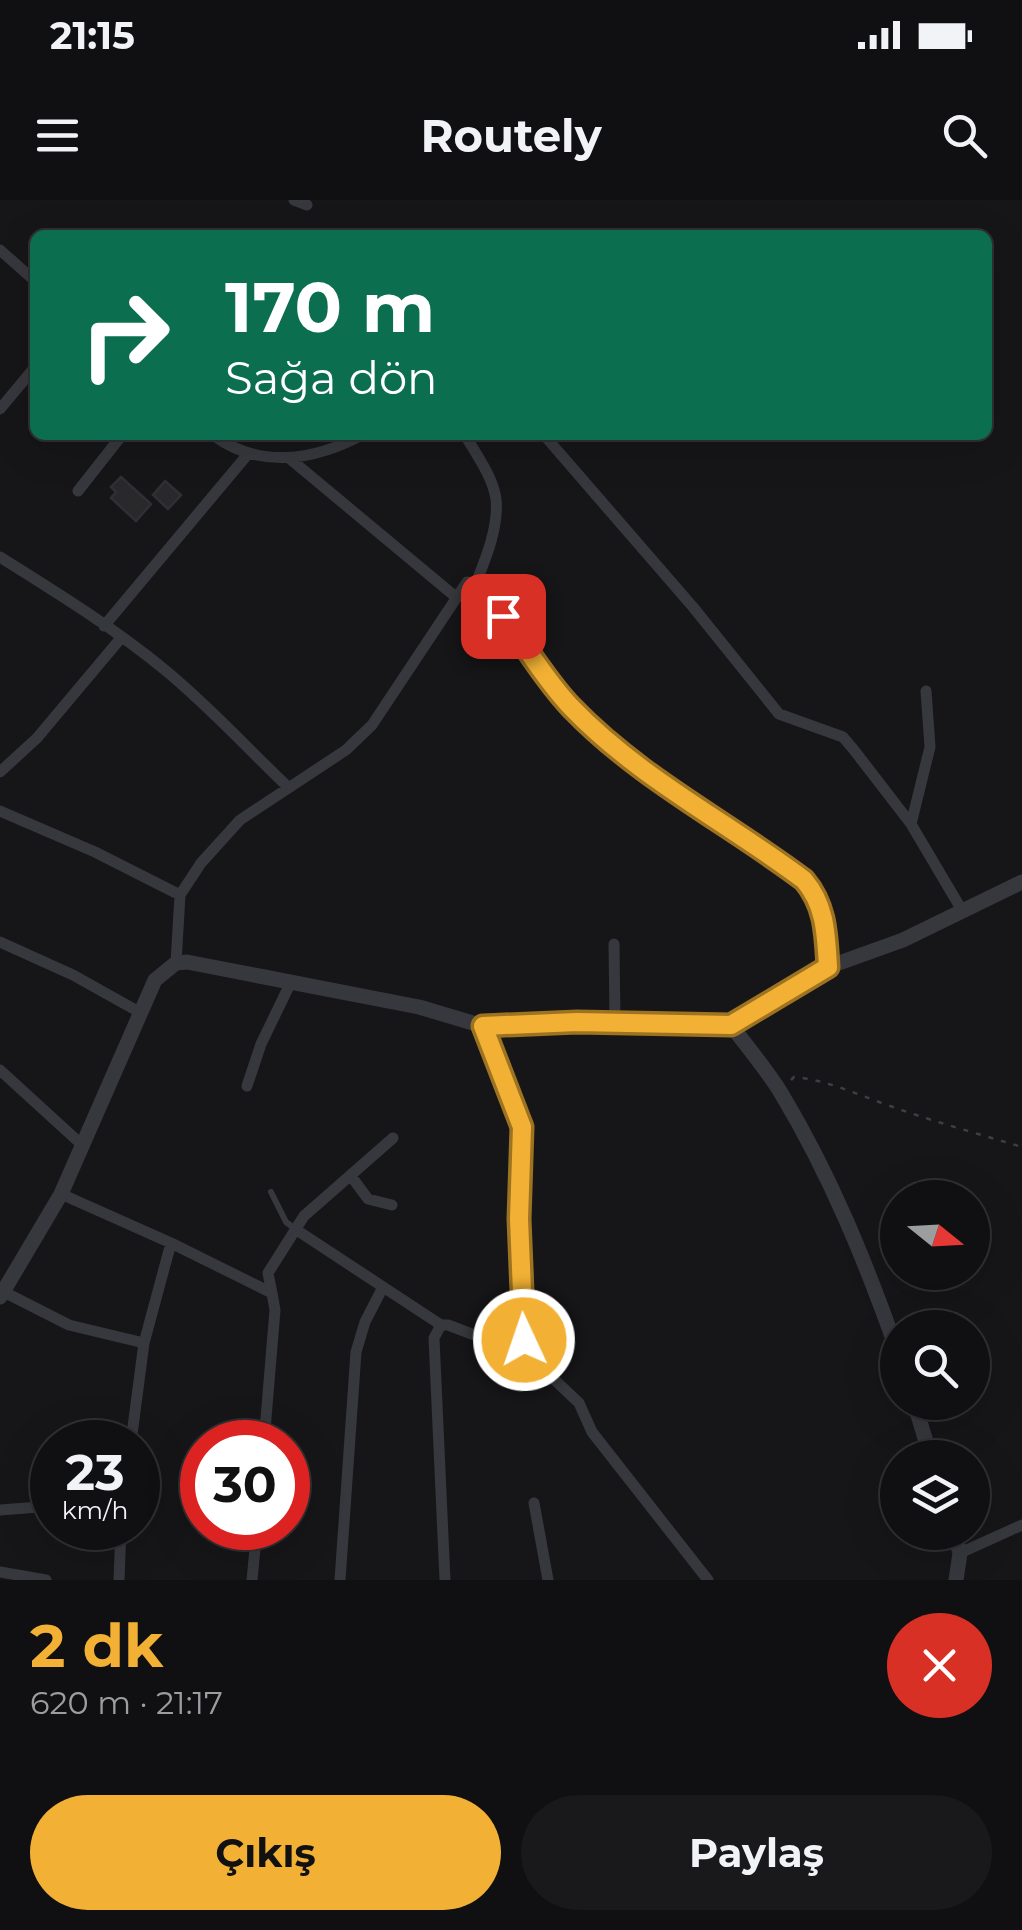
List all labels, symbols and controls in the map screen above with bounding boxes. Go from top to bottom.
text: 21:15 [50,12,135,59]
icon: menu [30,108,85,163]
text: Routely [420,108,602,163]
icon: search [937,108,992,163]
text: 170 m [225,264,435,350]
icon: right [60,270,190,400]
text: Sağa dön [225,350,438,405]
pin [461,574,546,659]
icon: arrive [476,589,531,644]
north arrow [880,1180,990,1290]
map controls [880,1180,990,1550]
position arrow [472,1288,576,1392]
button: search [880,1310,990,1420]
speed limit sign: 30 [180,1420,310,1550]
button: layers [880,1440,990,1550]
text: 23 [65,1442,125,1503]
text: km/h [62,1495,128,1525]
text: 2 dk [30,1609,163,1682]
button: close [887,1613,992,1718]
text: 620 m · 21:17 [30,1683,223,1722]
button: Çıkış [30,1795,501,1910]
button: Paylaş [521,1795,992,1910]

